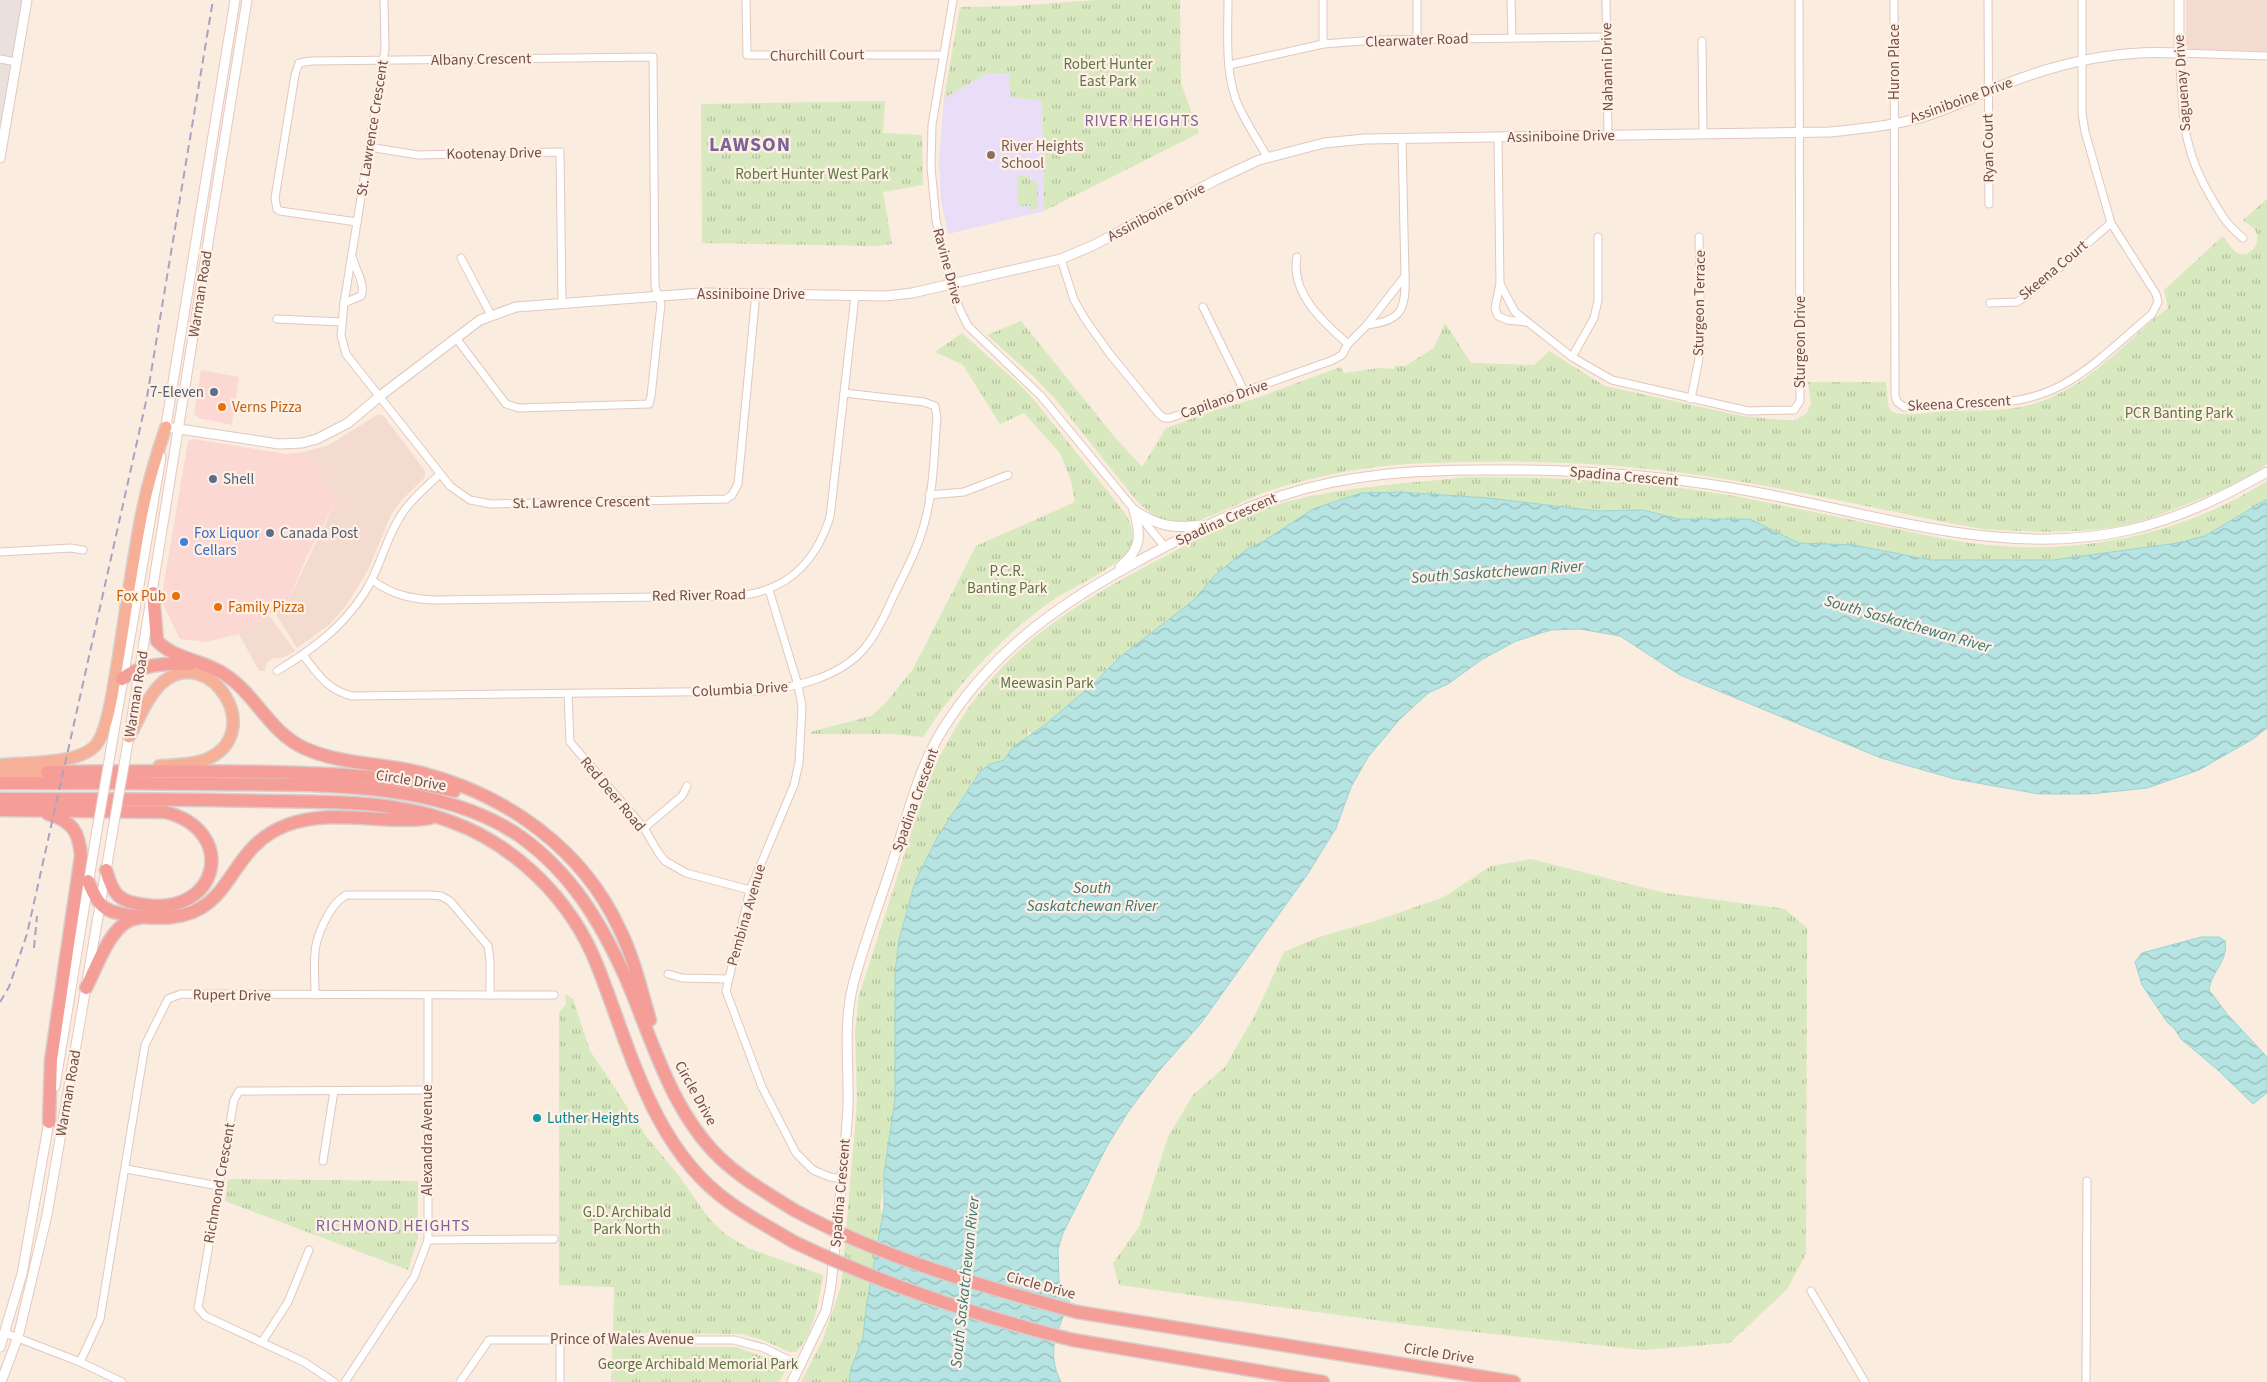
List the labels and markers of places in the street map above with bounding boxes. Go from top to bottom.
place label: River Heights School [1001,136,1084,174]
marker: River Heights School [985,149,997,161]
place label: 7-Eleven [150,382,204,403]
marker: 7-Eleven [208,386,220,398]
place label: Verns Pizza [232,397,302,418]
marker: Verns Pizza [216,401,228,413]
place label: Shell [223,469,254,490]
marker: Shell [207,473,219,485]
place label: Fox Liquor Cellars [194,523,260,561]
place label: Canada Post [280,523,358,544]
marker: Canada Post [264,527,276,539]
marker: Fox Liquor Cellars [178,536,190,548]
place label: Fox Pub [116,586,166,607]
marker: Fox Pub [170,590,182,602]
place label: Family Pizza [228,597,305,618]
marker: Family Pizza [212,601,224,613]
place label: Luther Heights [547,1108,639,1129]
marker: Luther Heights [531,1112,543,1124]

